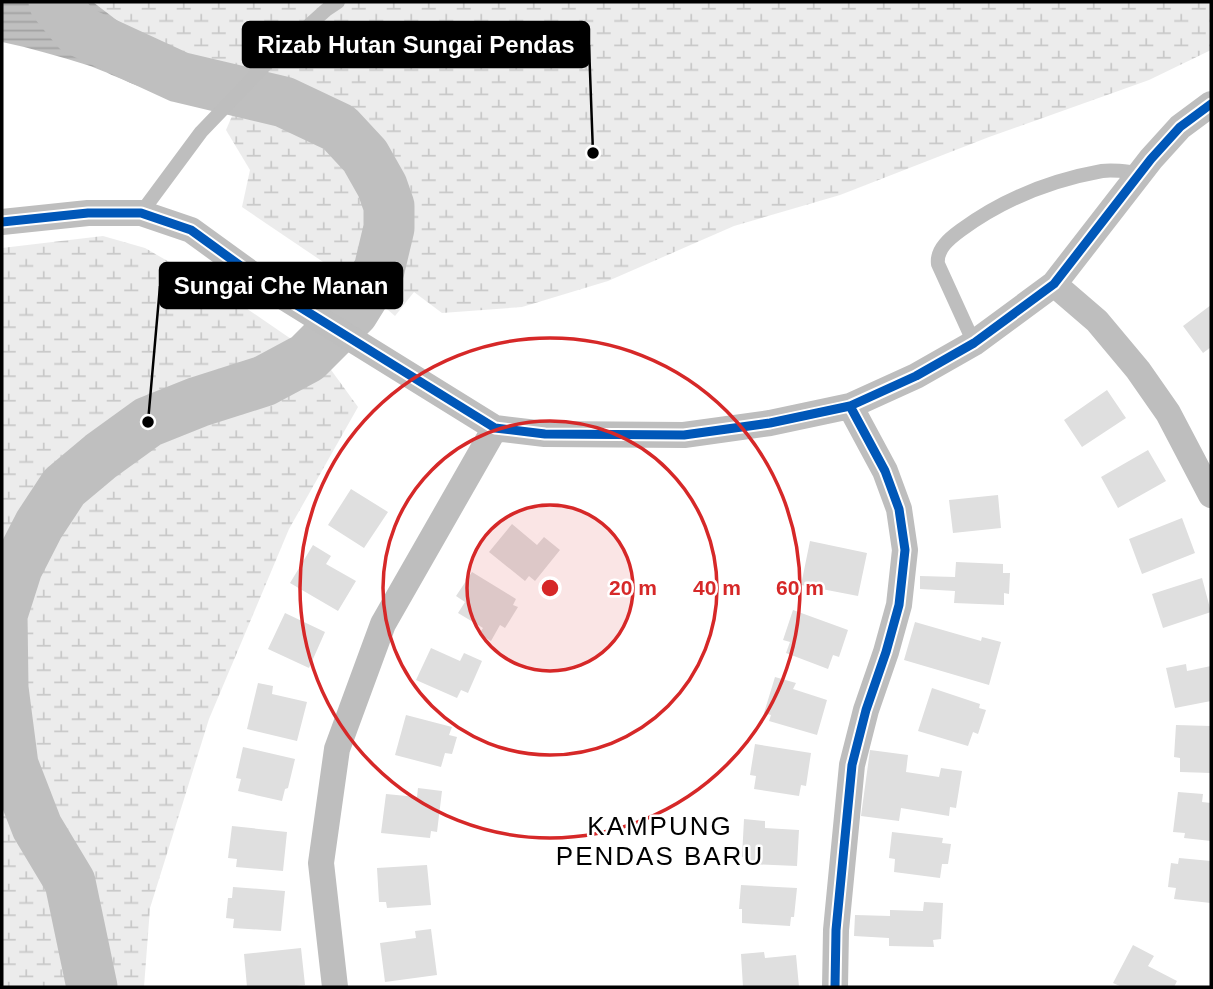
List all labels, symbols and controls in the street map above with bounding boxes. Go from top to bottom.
callout: Rizab Hutan Sungai Pendas [243,22,589,67]
text: Rizab Hutan Sungai Pendas [257,31,575,58]
callout: Sungai Che Manan [160,263,402,308]
text: Sungai Che Manan [174,272,388,299]
centre of rings [538,576,562,600]
text: 20 m [609,576,657,599]
text: 40 m [693,576,741,599]
text: 60 m [776,576,824,599]
district label: KAMPUNG PENDAS BARU [556,811,764,871]

